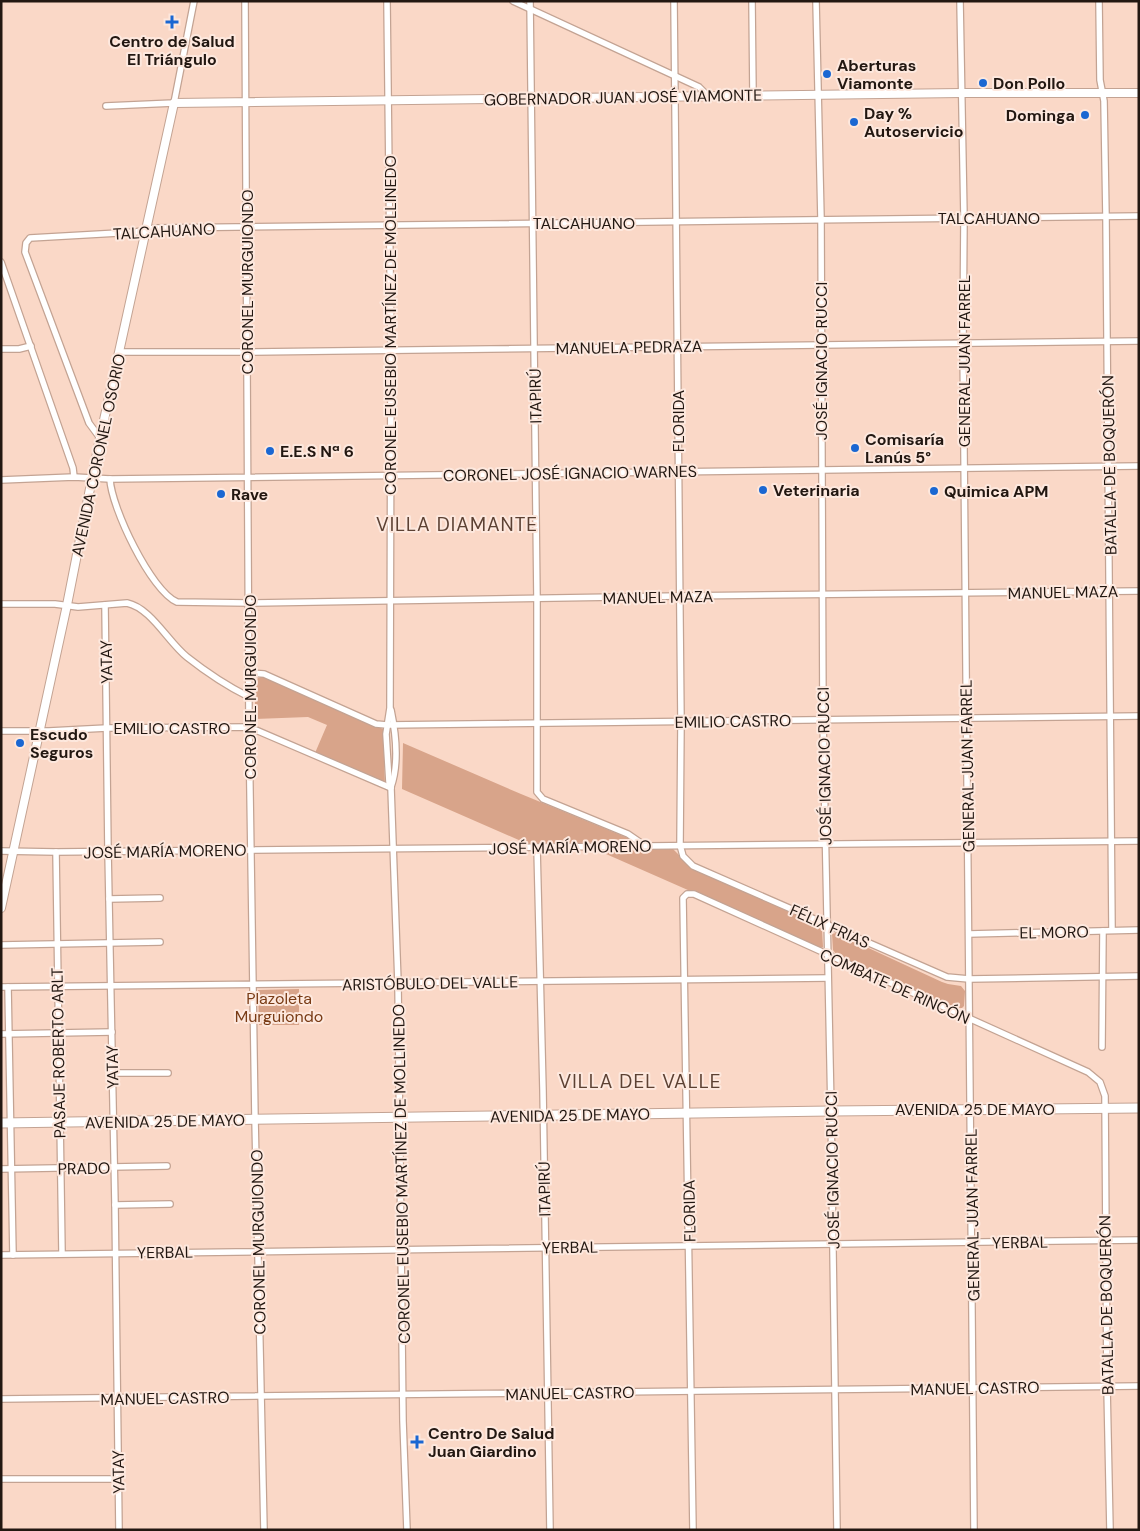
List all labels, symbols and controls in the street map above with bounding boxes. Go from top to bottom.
marker: Centro de Salud El Triángulo [165,15,179,29]
place label: Centro de Salud El Triángulo [109,31,235,70]
place label: Aberturas Viamonte [837,55,916,94]
marker: Aberturas Viamonte [821,68,833,80]
place label: Don Pollo [993,73,1065,94]
marker: Don Pollo [977,77,989,89]
street label: GOBERNADOR JUAN JOSÉ VIAMONTE [484,85,762,110]
place label: Day % Autoservicio [864,103,964,142]
place label: Dominga [1006,105,1075,126]
marker: Dominga [1079,109,1091,121]
marker: Day % Autoservicio [848,116,860,128]
street label: CORONEL EUSEBIO MARTÍNEZ DE MOLLINEDO [380,155,401,495]
street label: CORONEL MURGUIONDO [237,189,258,375]
street label: TALCAHUANO [938,208,1040,229]
street label: TALCAHUANO [533,213,635,234]
street label: TALCAHUANO [112,218,216,245]
street label: GENERAL JUAN FARREL [954,275,975,447]
street label: JOSÉ IGNACIO RUCCI [811,282,832,440]
street label: MANUELA PEDRAZA [555,336,703,359]
street label: AVENIDA CORONEL OSORIO [67,352,130,558]
street label: ITAPIRÚ [525,368,546,424]
street label: BATALLA DE BOQUERÓN [1097,375,1122,555]
street label: FLORIDA [668,389,689,452]
place label: Comisaría Lanús 5° [865,429,944,468]
place label: E.E.S Nª 6 [280,441,354,462]
marker: Comisaría Lanús 5° [849,442,861,454]
marker: E.E.S Nª 6 [264,445,276,457]
street label: CORONEL JOSÉ IGNACIO WARNES [443,461,697,486]
place label: Veterinaria [773,480,860,501]
place label: Quimica APM [944,481,1048,502]
place label: Rave [231,484,268,505]
marker: Veterinaria [757,484,769,496]
marker: Quimica APM [928,485,940,497]
marker: Rave [215,488,227,500]
district label: VILLA DIAMANTE [376,512,538,537]
street label: MANUEL MAZA [1007,581,1119,604]
street label: MANUEL MAZA [602,586,714,609]
street label: CORONEL MURGUIONDO [240,594,261,780]
street label: YATAY [96,640,117,684]
street label: GENERAL JUAN FARREL [955,680,980,852]
street label: JOSÉ IGNACIO RUCCI [813,687,836,845]
street label: EMILIO CASTRO [674,710,792,733]
street label: EMILIO CASTRO [114,718,230,739]
place label: Escudo Seguros [30,724,93,763]
marker: Escudo Seguros [14,737,26,749]
street label: JOSÉ MARÍA MORENO [488,836,652,859]
street label: JOSÉ MARÍA MORENO [83,840,247,863]
street label: FÉLIX FRIAS [787,899,873,953]
street label: EL MORO [1019,921,1089,944]
street label: COMBATE DE RINCÓN [817,944,973,1029]
street label: PASAJE ROBERTO ARLT [47,968,70,1138]
street label: ARISTÓBULO DEL VALLE [342,971,518,996]
park label: Plazoleta Murguiondo [235,988,323,1027]
street label: CORONEL EUSEBIO MARTÍNEZ DE MOLLINEDO [388,1004,415,1344]
street label: YATAY [102,1045,123,1089]
district label: VILLA DEL VALLE [559,1069,721,1094]
street label: JOSÉ IGNACIO RUCCI [821,1091,844,1249]
street label: AVENIDA 25 DE MAYO [895,1099,1055,1120]
street label: AVENIDA 25 DE MAYO [490,1104,650,1127]
street label: AVENIDA 25 DE MAYO [85,1110,245,1133]
street label: GENERAL JUAN FARREL [960,1129,985,1301]
street label: CORONEL MURGUIONDO [246,1149,271,1335]
street label: PRADO [57,1158,111,1179]
street label: ITAPIRÚ [534,1161,555,1217]
street label: FLORIDA [678,1179,701,1242]
street label: BATALLA DE BOQUERÓN [1094,1215,1119,1395]
street label: YERBAL [992,1232,1048,1253]
street label: YERBAL [542,1237,598,1258]
street label: YERBAL [137,1242,193,1263]
street label: MANUEL CASTRO [910,1377,1040,1400]
street label: MANUEL CASTRO [505,1382,635,1405]
street label: MANUEL CASTRO [100,1387,230,1410]
place label: Centro De Salud Juan Giardino [428,1423,555,1462]
marker: Centro De Salud Juan Giardino [410,1435,424,1449]
street label: YATAY [108,1450,129,1494]

